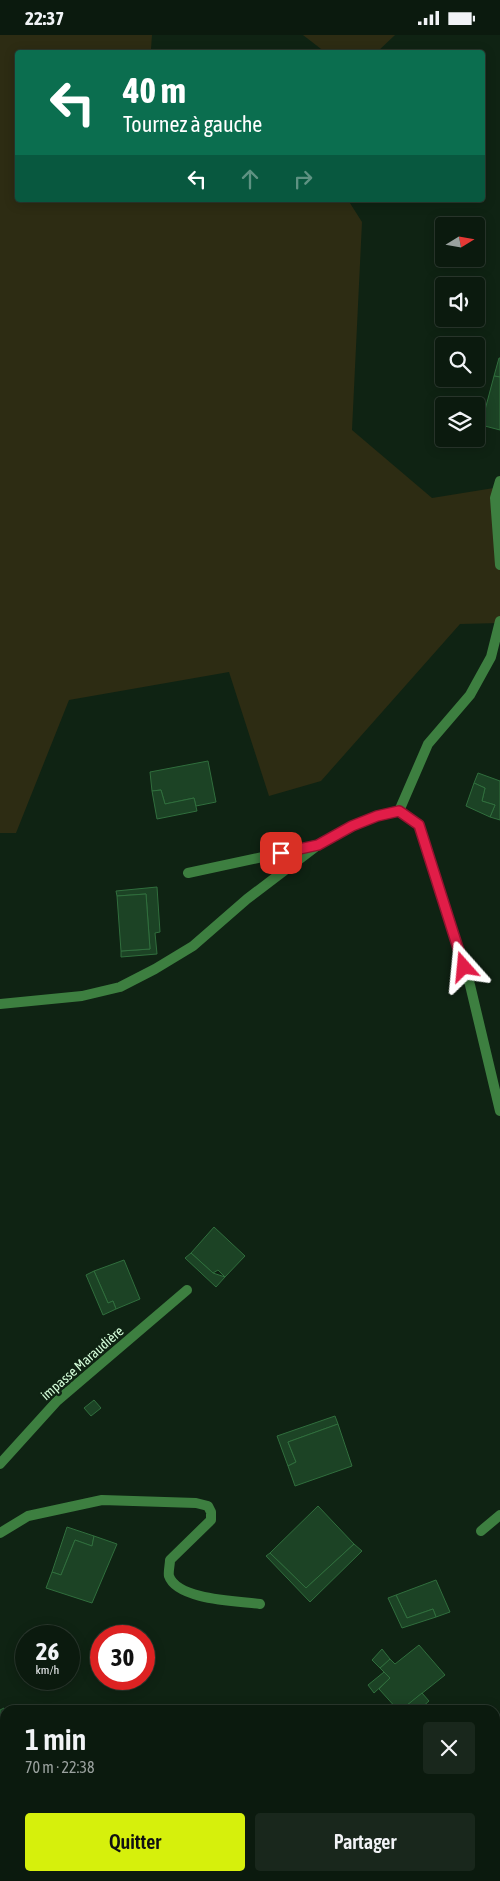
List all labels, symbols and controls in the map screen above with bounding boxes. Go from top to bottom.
text: 22:37 [25,7,64,29]
icon: left [40,70,105,135]
text: 40 m [123,70,186,110]
text: Tournez à gauche [123,111,262,137]
icon: left [183,165,211,193]
icon: ahead [236,165,264,193]
icon: right [289,165,317,193]
north arrow [435,217,485,267]
map controls [435,217,485,447]
button: sound [435,277,485,327]
button: search [435,337,485,387]
button: layers [435,397,485,447]
pin [260,832,302,874]
icon: arrive [267,839,295,867]
position arrow [437,940,489,992]
street label: impasse Maraudière [37,1323,127,1403]
speed limit sign: 30 [90,1625,155,1690]
text: 26 [36,1637,59,1665]
text: km/h [36,1663,59,1677]
text: 1 min [25,1722,86,1756]
button: close [423,1722,475,1774]
text: 70 m · 22:38 [25,1758,95,1776]
button: Quitter [25,1813,245,1871]
button: Partager [255,1813,475,1871]

